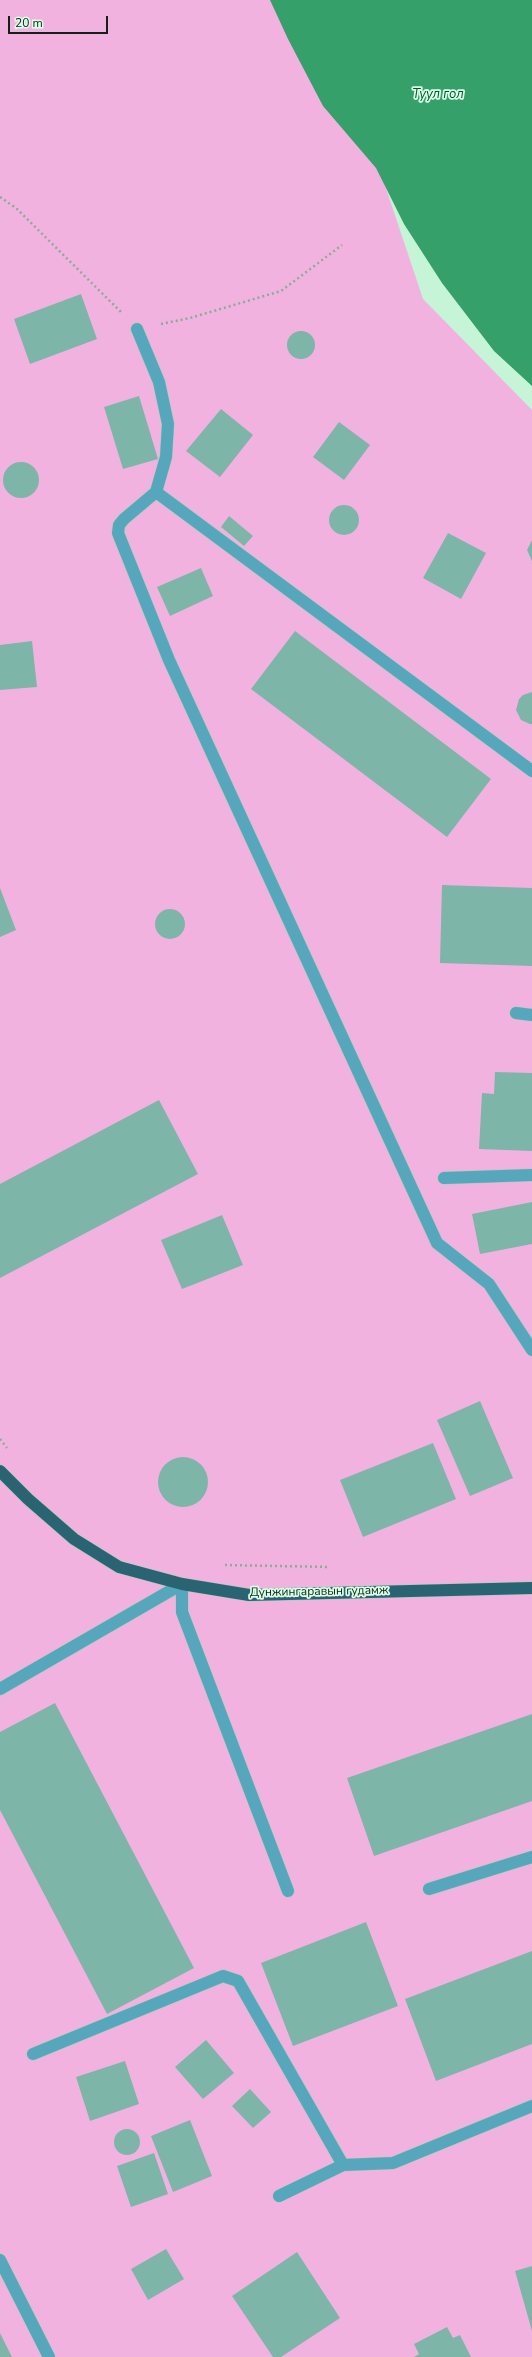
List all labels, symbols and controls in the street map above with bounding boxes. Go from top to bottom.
scale bar [10,8,110,34]
text: 20 m [15,15,43,31]
water label: Туул гол [412,87,464,103]
street label: Дүнжингаравын гудамж [249,1584,389,1600]

